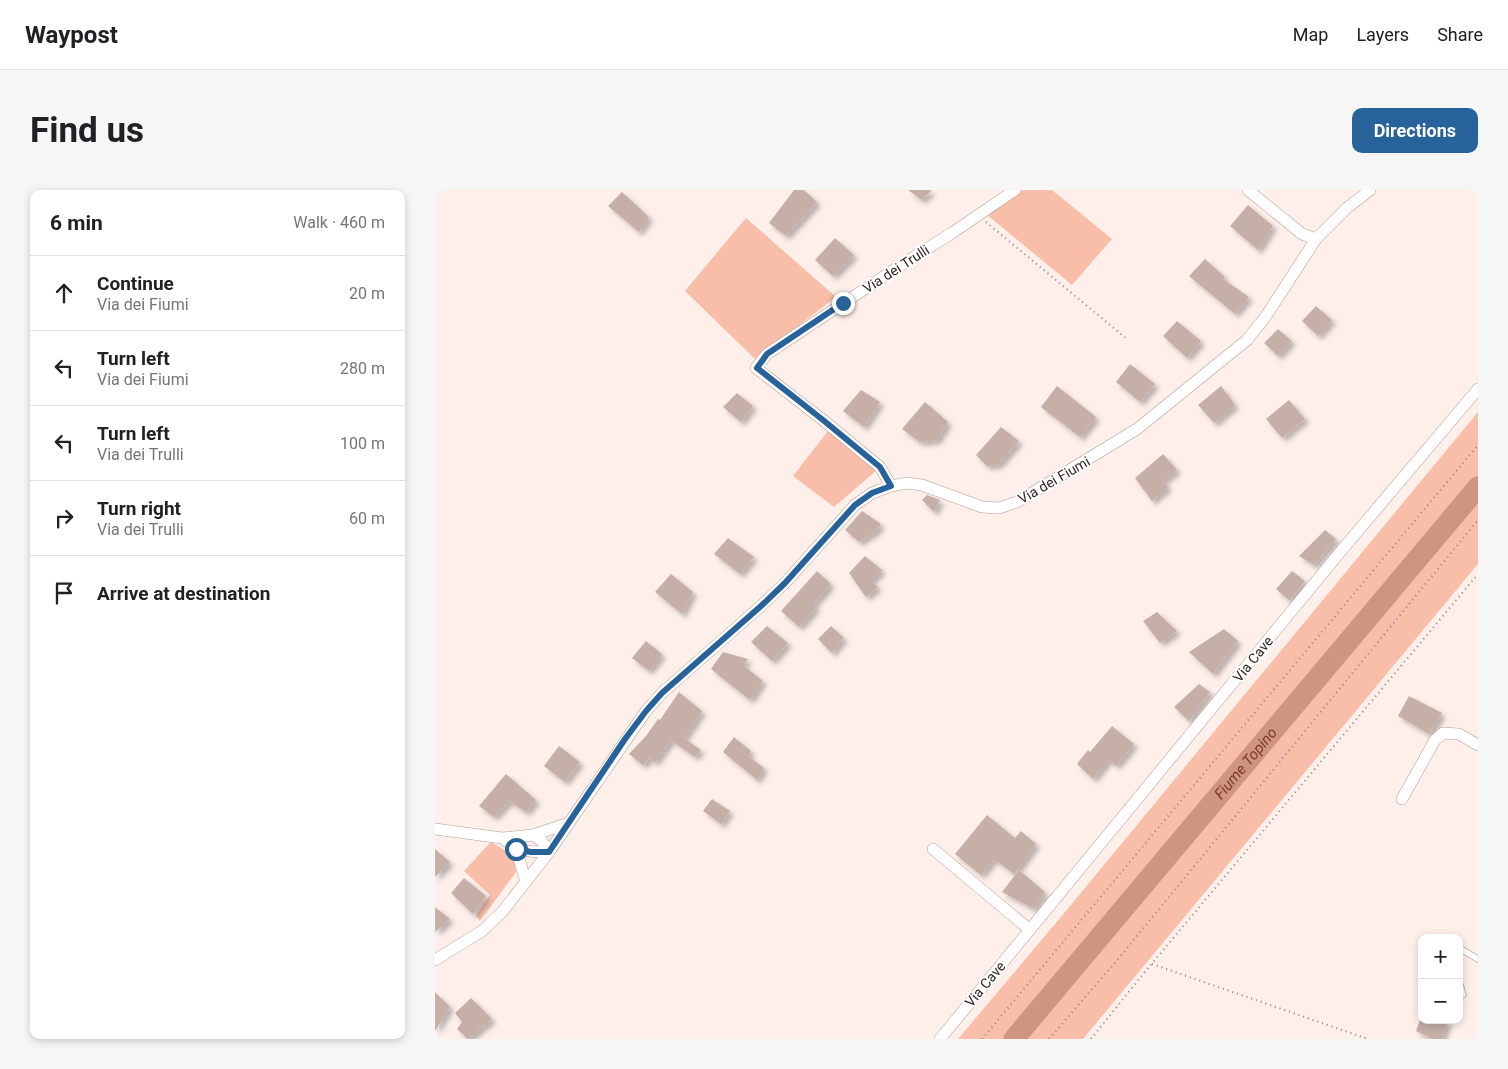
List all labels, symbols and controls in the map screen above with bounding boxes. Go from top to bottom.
text: Waypost [25,21,118,49]
text: Map [1293,24,1328,45]
text: Layers [1356,24,1409,45]
text: Share [1437,24,1483,45]
button: Directions [1352,108,1478,153]
text: Find us [30,110,144,151]
text: 6 min [50,211,103,235]
text: Walk · 460 m [293,213,385,232]
street label: Via dei Trulli [860,242,932,296]
text: Continue [97,272,174,295]
icon: ahead [50,279,78,307]
text: 20 m [349,284,385,303]
route end [832,292,855,315]
text: Via dei Fiumi [97,295,189,314]
text: Turn left [97,347,170,370]
icon: left [50,354,78,382]
text: 280 m [340,359,385,378]
text: Via dei Fiumi [97,370,189,389]
text: Turn left [97,422,170,445]
icon: left [50,429,78,457]
text: 100 m [340,434,385,453]
text: Via dei Trulli [97,445,184,464]
street label: Via dei Fiumi [1015,453,1093,507]
text: Turn right [97,497,181,520]
icon: right [50,504,78,532]
text: 60 m [349,509,385,528]
text: Via dei Trulli [97,520,184,539]
icon: arrive [50,579,78,607]
text: Arrive at destination [97,582,270,605]
street label: Via Cave [1230,633,1276,685]
water label: Fiume Topino [1210,724,1281,803]
route start [505,838,528,861]
map controls [1418,934,1463,1024]
button: + [1418,934,1463,979]
street label: Via Cave [961,958,1009,1010]
button: − [1418,979,1463,1024]

